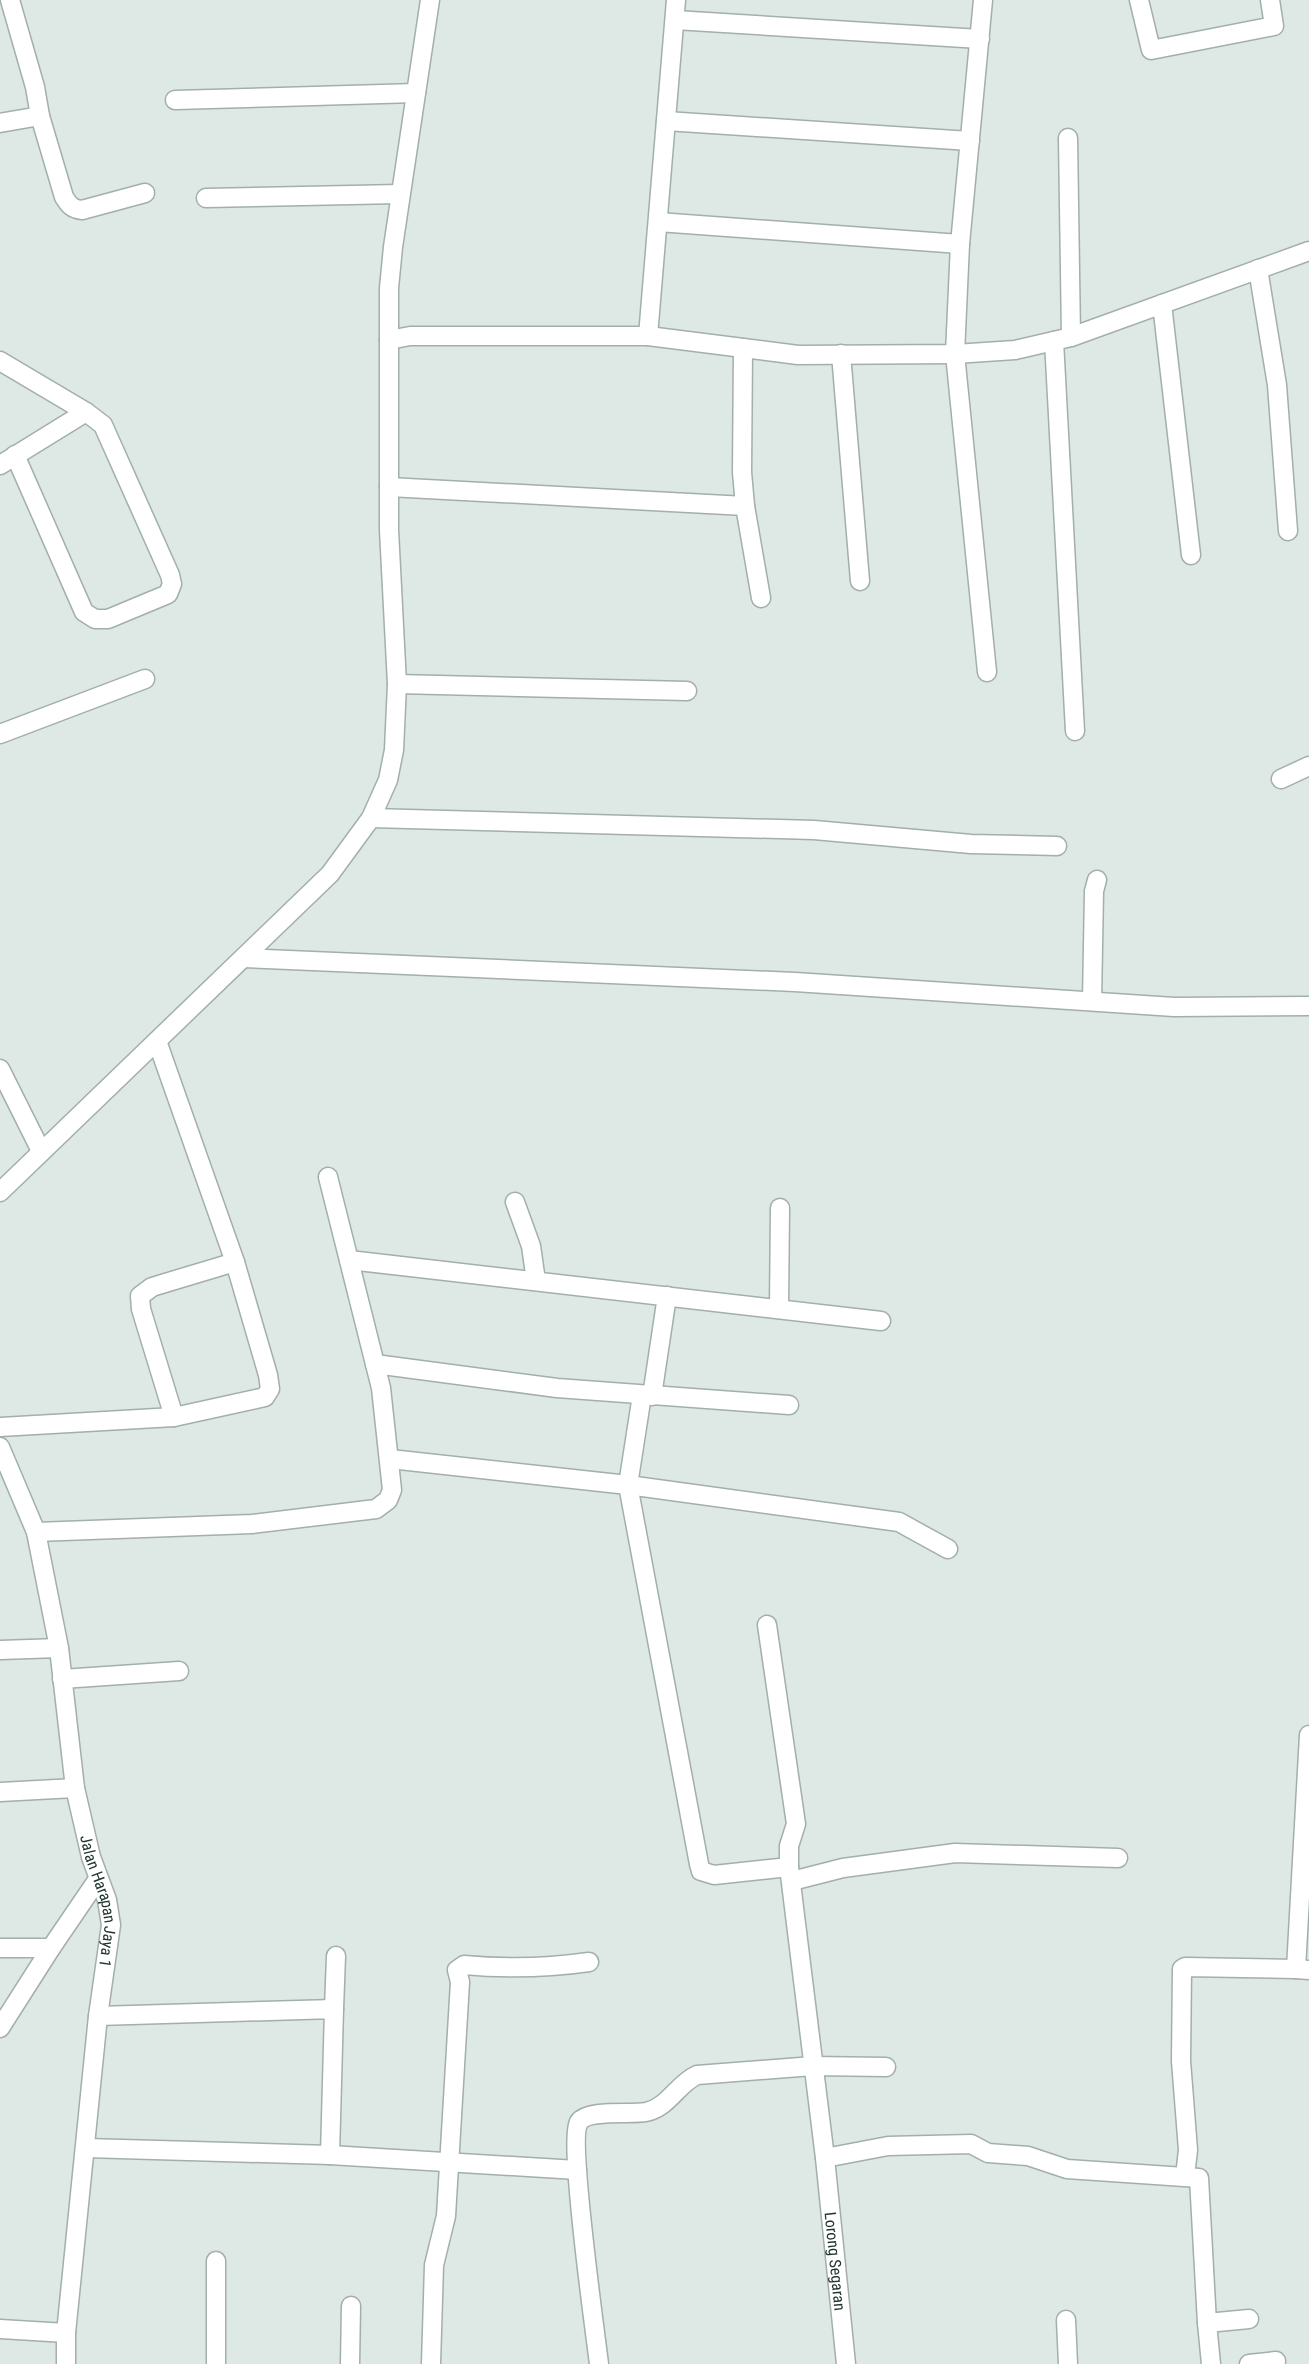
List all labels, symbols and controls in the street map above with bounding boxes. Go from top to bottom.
street label: Jalan Harapan Jaya 1 [76,1833,120,1968]
street label: Lorong Segaran [821,2211,850,2312]

